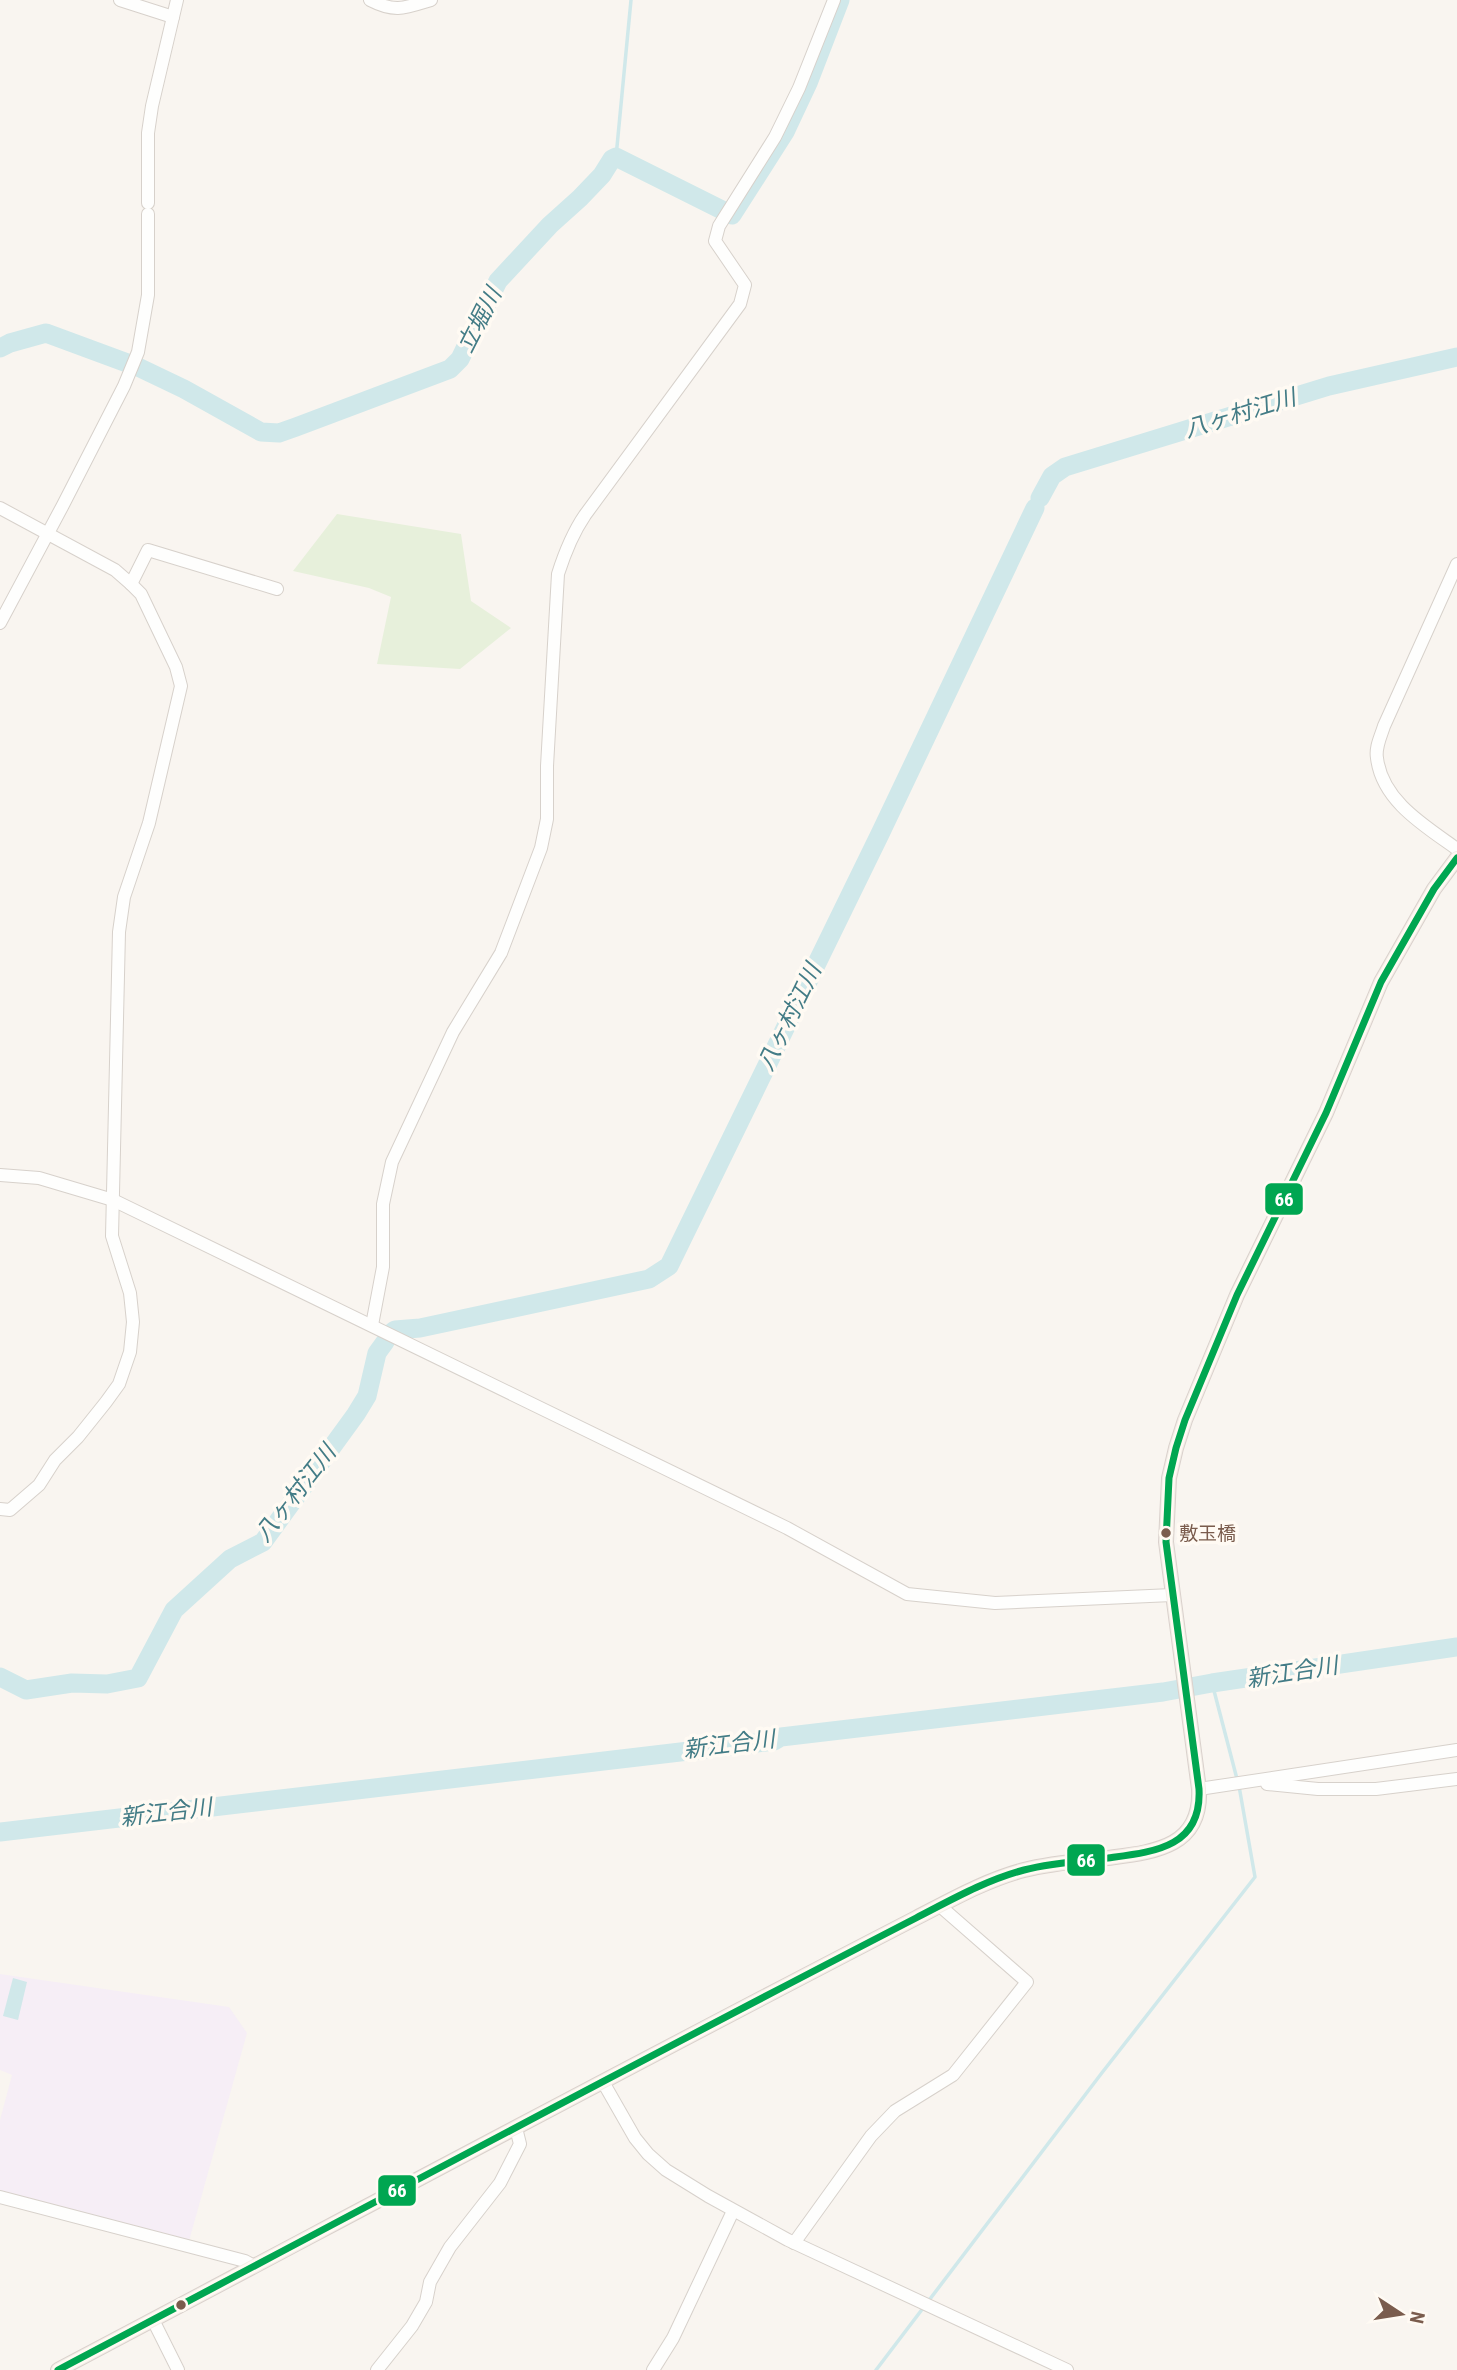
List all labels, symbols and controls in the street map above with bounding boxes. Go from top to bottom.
water label: 立堀川 [452,281,508,357]
water label: 八ヶ村江川 [1181,383,1302,443]
water label: 八ヶ村江川 [752,957,828,1075]
line badge: 66 [1264,1182,1304,1216]
text: 66 [1274,1188,1294,1211]
water label: 八ヶ村江川 [249,1437,343,1547]
place label: 敷玉橋 [1179,1522,1236,1545]
marker: 敷玉橋 [1159,1526,1173,1540]
water label: 新江合川 [1245,1651,1343,1693]
water label: 新江合川 [682,1725,779,1764]
water label: 新江合川 [119,1793,216,1832]
line badge: 66 [1066,1843,1106,1877]
text: 66 [1076,1849,1096,1872]
line badge: 66 [377,2174,417,2207]
text: 66 [387,2179,407,2202]
north arrow [1366,2279,1436,2349]
unlabelled marker [174,2298,188,2312]
text: N [1405,2309,1430,2326]

